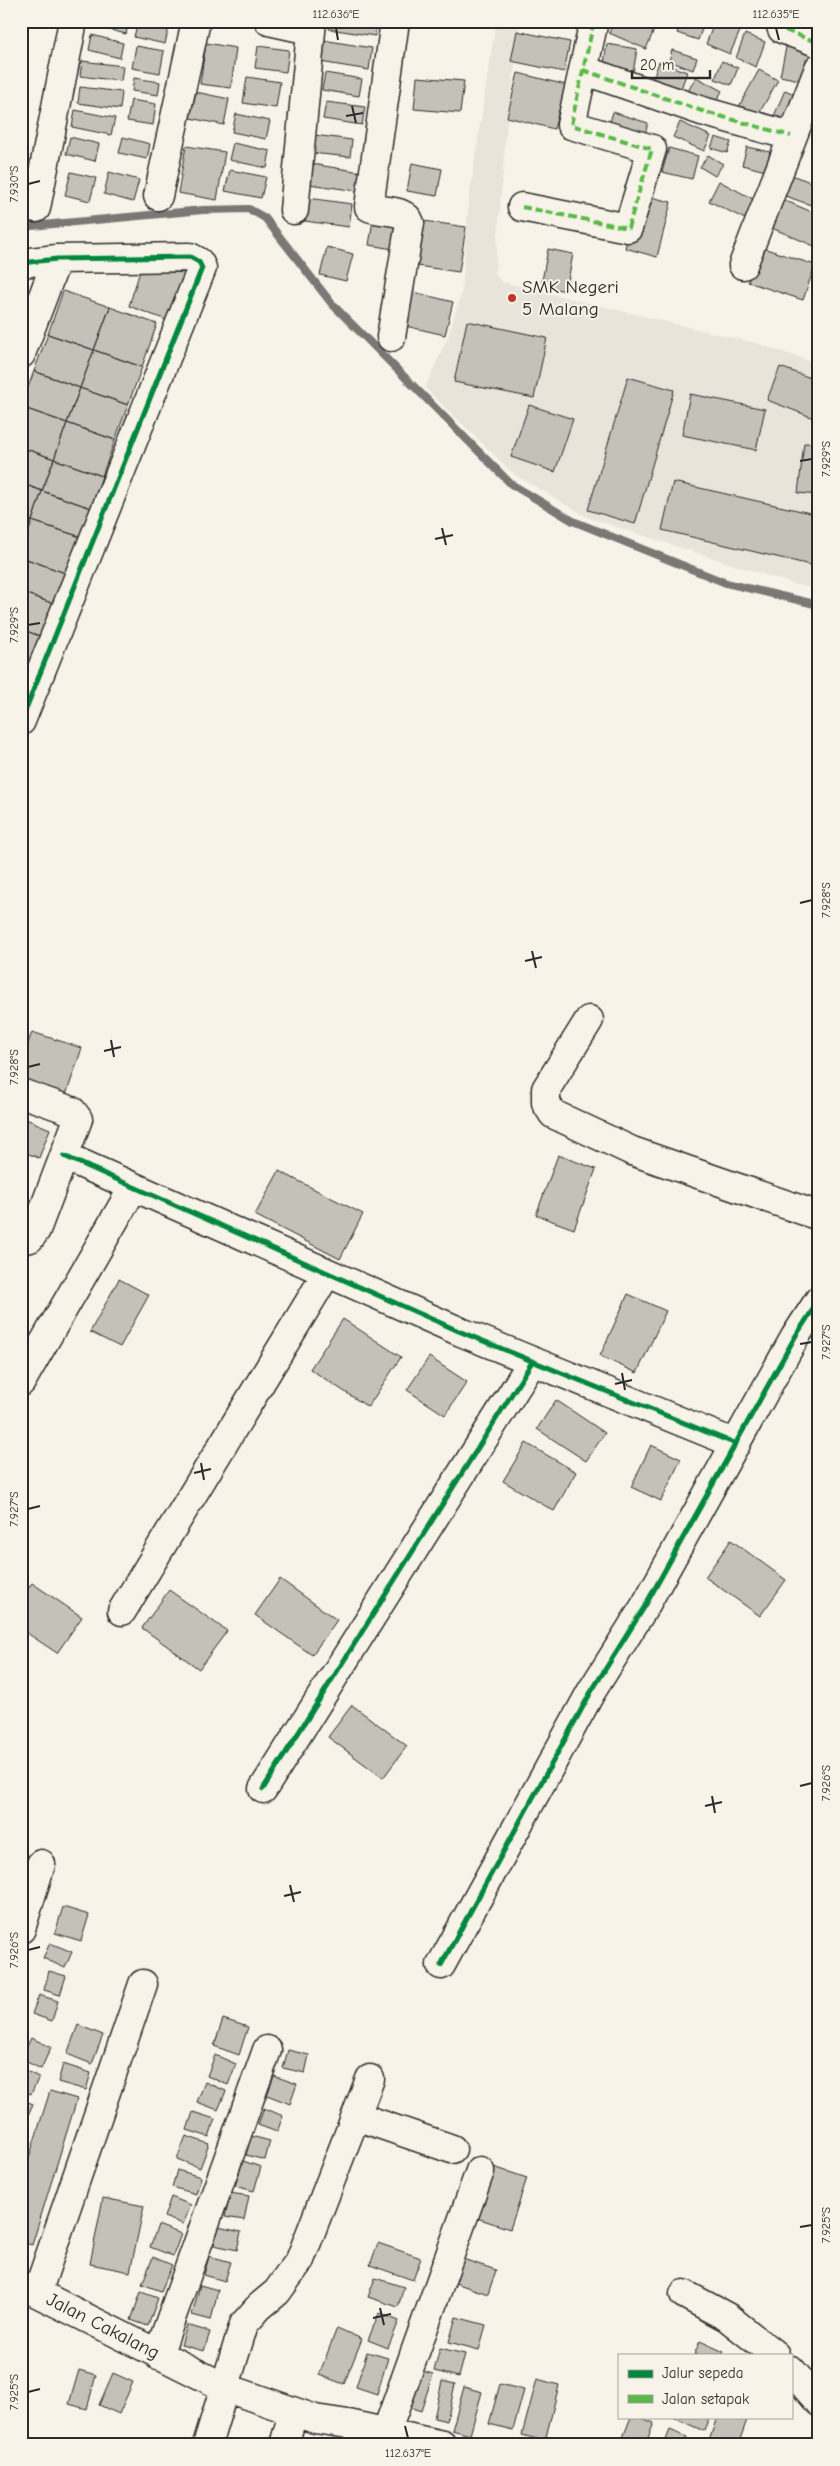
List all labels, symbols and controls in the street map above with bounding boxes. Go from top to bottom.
text: 112.636°E [313,7,359,21]
text: 112.635°E [753,7,799,21]
scale bar [632,48,710,80]
text: 20 m [640,56,674,74]
text: 7.930°S [7,165,21,202]
place label: SMK Negeri 5 Malang [522,276,619,320]
marker: SMK Negeri 5 Malang [506,292,518,304]
text: 7.929°S [819,441,833,477]
text: 7.929°S [7,607,21,643]
text: 7.928°S [819,882,833,918]
text: 7.928°S [7,1049,21,1085]
text: 7.927°S [819,1324,833,1360]
text: 7.927°S [7,1491,21,1527]
text: 7.926°S [819,1765,833,1801]
text: 7.926°S [7,1932,21,1968]
text: 7.925°S [819,2207,833,2243]
street label: Jalan Cakalang [43,2288,163,2364]
legend [618,2354,792,2418]
text: Jalur sepeda [662,2364,743,2382]
text: 7.925°S [7,2374,21,2410]
text: Jalan setapak [662,2390,750,2408]
text: 112.637°E [385,2446,431,2460]

